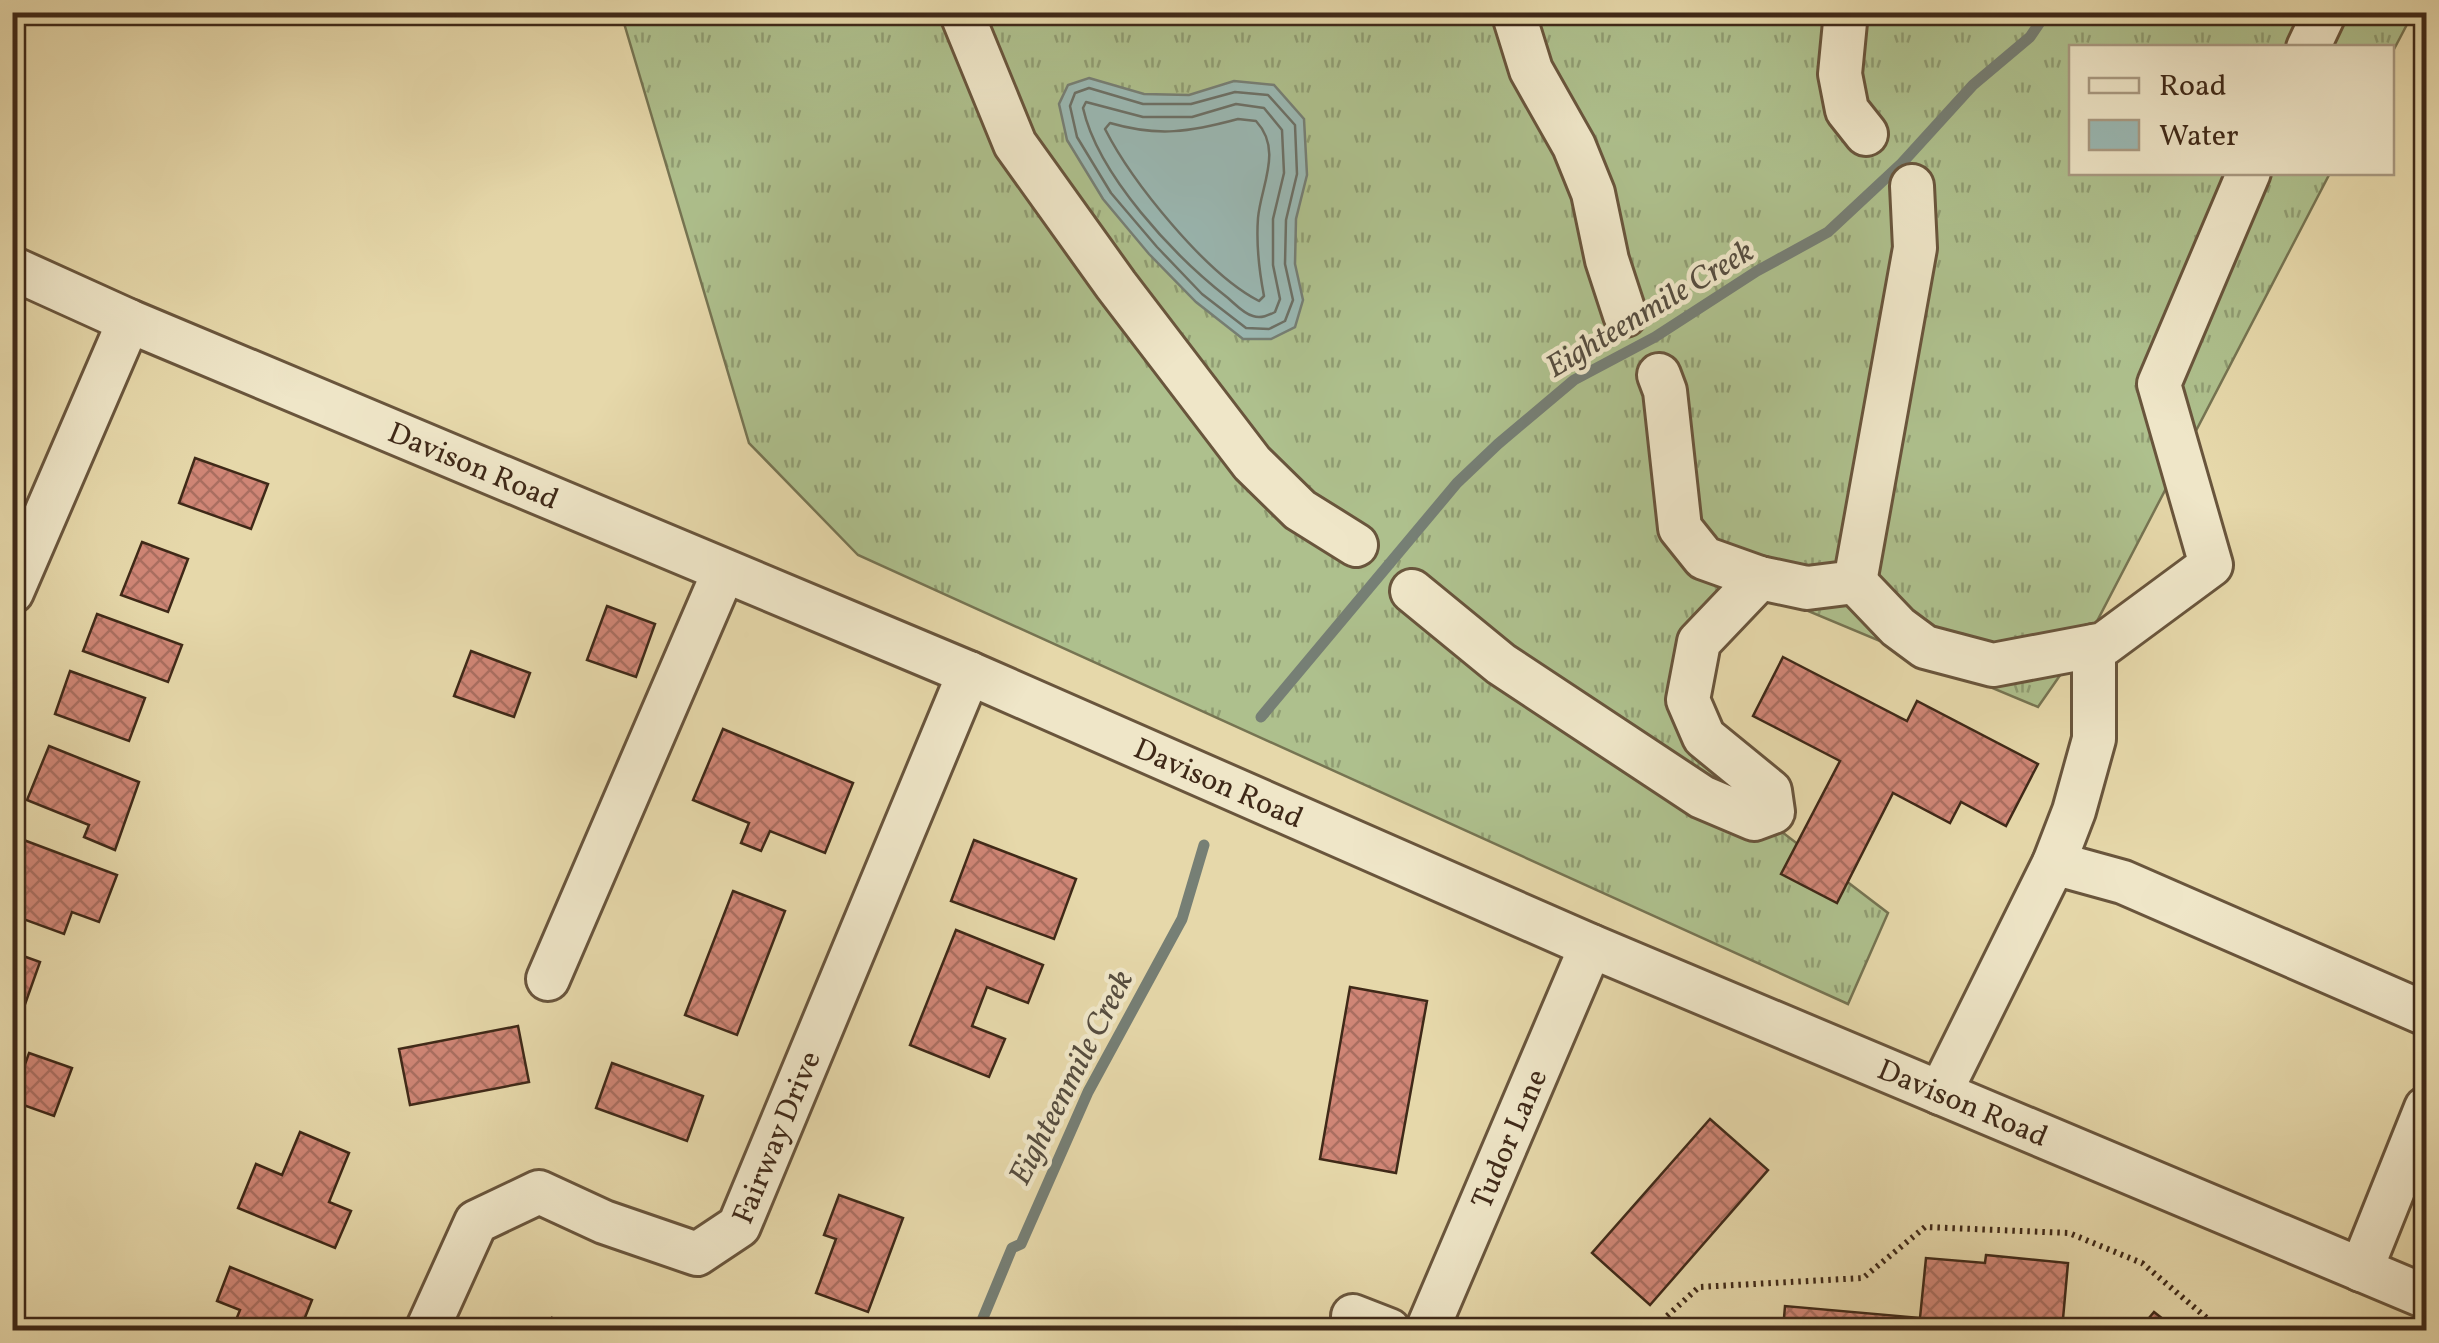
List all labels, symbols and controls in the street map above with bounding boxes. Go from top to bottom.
legend [2069,45,2394,175]
text: Road [2159,66,2227,108]
text: Water [2159,116,2239,158]
water label: Eighteenmile Creek [1538,231,1763,390]
street label: Davison Road [381,413,564,522]
street label: Davison Road [1127,729,1309,840]
water label: Eighteenmile Creek [1000,963,1146,1193]
street label: Fairway Drive [723,1045,832,1231]
street label: Davison Road [1870,1050,2054,1159]
street label: Tudor Lane [1462,1063,1559,1216]

